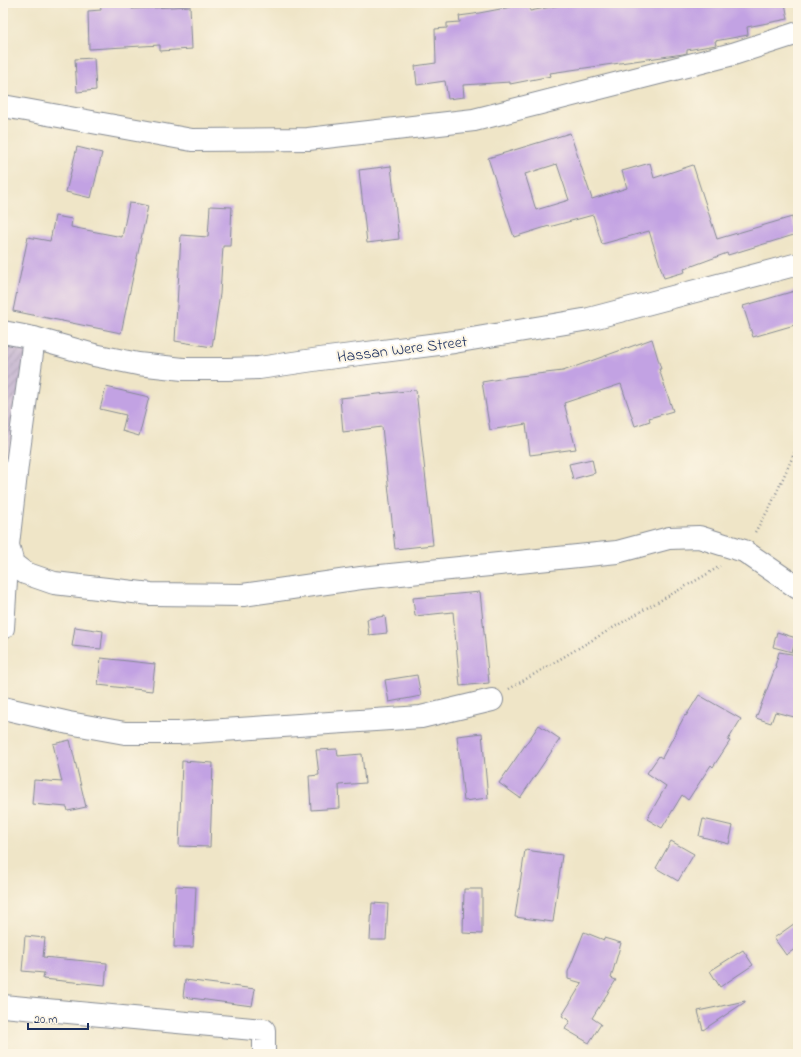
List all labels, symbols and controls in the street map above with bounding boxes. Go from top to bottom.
street label: Hassan Were Street [336,330,469,370]
scale bar [28,1005,88,1031]
text: 20 m [34,1011,57,1029]

